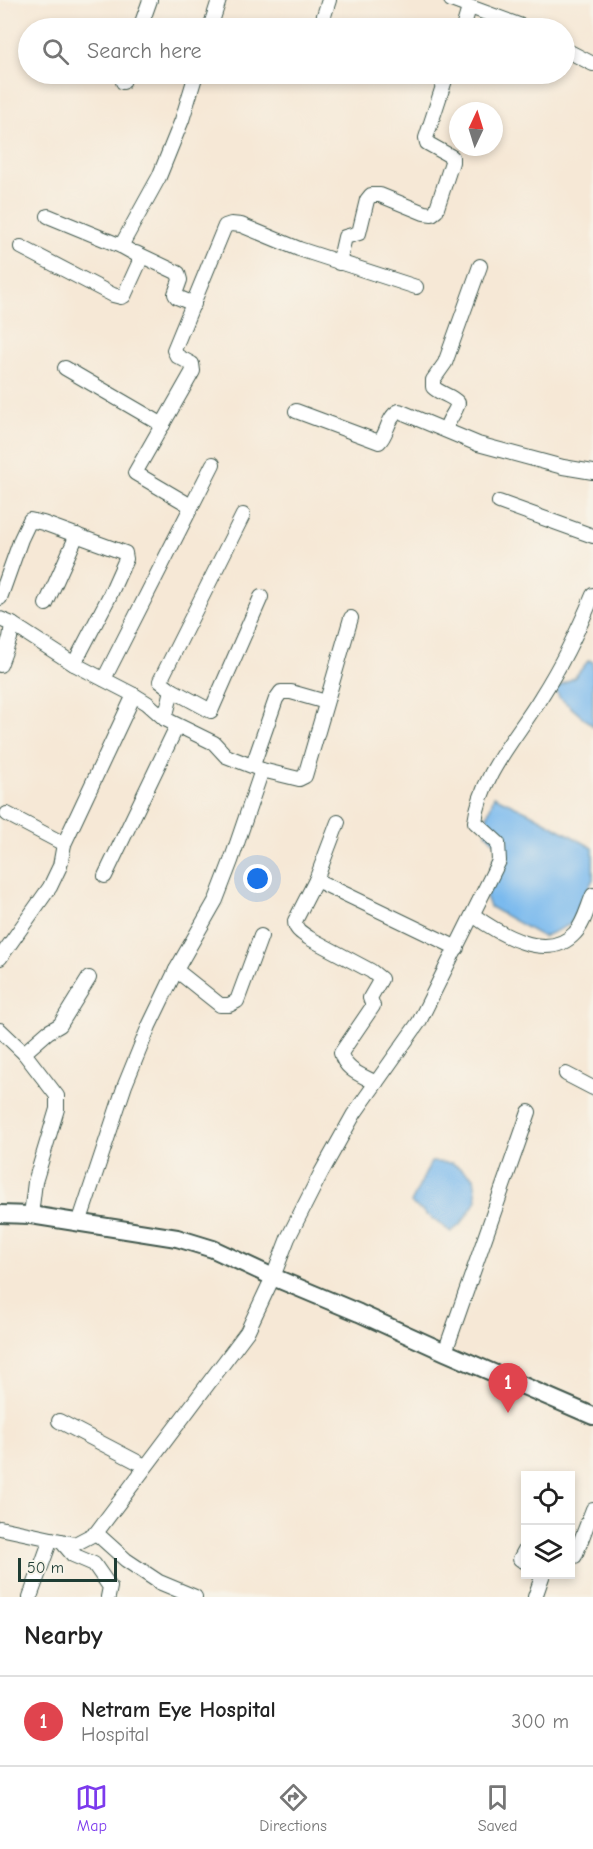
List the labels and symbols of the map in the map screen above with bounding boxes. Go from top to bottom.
north arrow [449,102,503,156]
your location [243,864,272,893]
pin: 1 [488,1364,528,1413]
scale bar [18,1555,117,1582]

